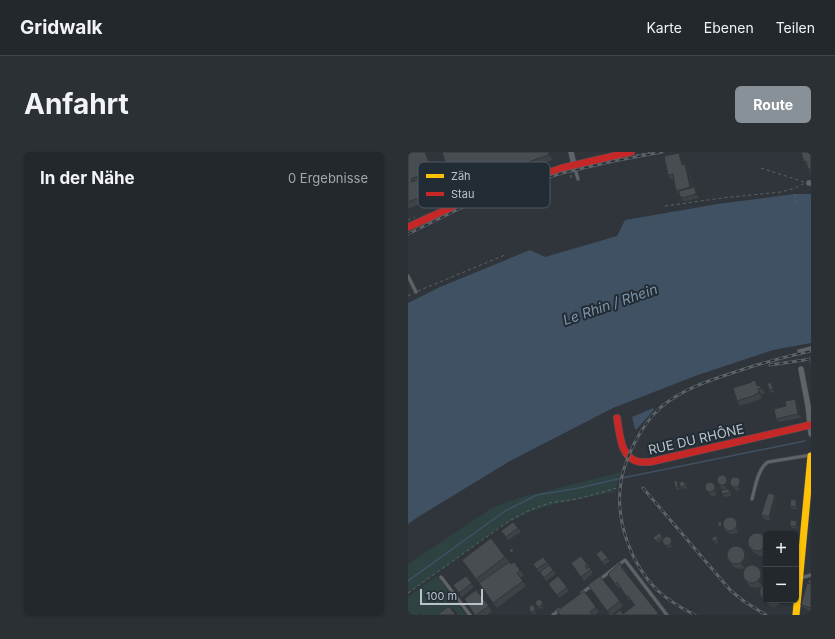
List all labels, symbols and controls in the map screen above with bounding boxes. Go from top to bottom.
text: Gridwalk [20,16,103,39]
text: Karte [646,19,682,36]
text: Ebenen [704,19,754,36]
text: Teilen [776,19,815,36]
button: Route [735,86,811,123]
text: Anfahrt [24,87,129,121]
legend [418,162,550,208]
text: In der Nähe [40,168,135,188]
text: Zäh [451,169,471,183]
text: 0 Ergebnisse [288,170,368,186]
text: Stau [451,187,474,201]
water label: Le Rhin / Rhein [561,280,659,328]
street label: RUE DU RHÔNE [647,420,745,458]
map controls [763,531,799,603]
button: + [763,531,799,567]
button: − [763,567,799,603]
scale bar [420,587,483,606]
text: 100 m [426,589,457,603]

